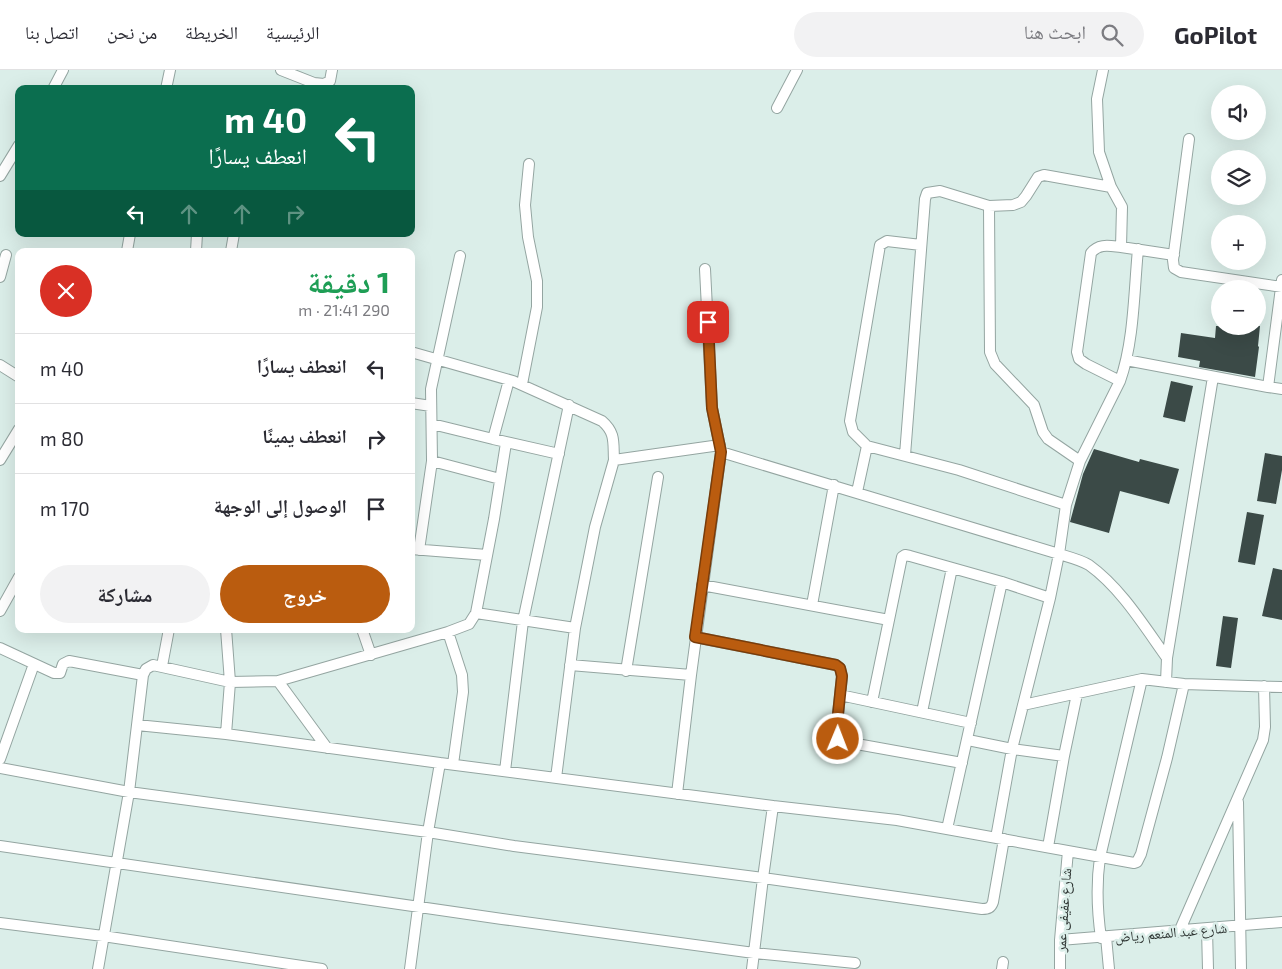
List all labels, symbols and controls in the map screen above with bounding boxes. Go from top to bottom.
search box [794,12,1144,57]
text: ابحث هنا [1024,20,1086,43]
text: GoPilot [1174,20,1257,49]
text: اتصل بنا [25,21,79,43]
text: من نحن [107,21,157,43]
text: الخريطة [185,21,238,43]
text: الرئيسية [266,21,319,43]
icon: search [1098,21,1126,49]
map controls [1211,85,1266,335]
button: sound [1211,85,1266,140]
text: 40 m [224,98,307,140]
icon: left [325,105,390,170]
text: انعطف يسارًا [208,142,307,168]
button: layers [1211,150,1266,205]
icon: left [122,200,150,228]
icon: ahead [175,200,203,228]
icon: ahead [228,200,256,228]
icon: right [281,200,309,228]
button: + [1211,215,1266,270]
text: 1 دقيقة [308,263,390,299]
button: close [40,265,92,317]
button: − [1211,280,1266,335]
text: 290 m · 21:41 [298,300,390,319]
pin [687,301,729,343]
icon: arrive [694,308,722,336]
text: انعطف يسارًا [257,354,347,377]
icon: left [362,355,390,383]
text: 40 m [40,357,84,380]
text: انعطف يمينًا [262,424,347,447]
icon: right [362,425,390,453]
text: 80 m [40,427,84,450]
text: الوصول إلى الوجهة [214,494,347,517]
icon: arrive [362,495,390,523]
text: 170 m [40,497,90,520]
button: مشاركة [40,565,210,623]
button: خروج [220,565,390,623]
position arrow [811,712,863,764]
street label: شارع عفيفى عمر [1052,868,1076,954]
street label: شارع عبد المنعم رياض [1114,919,1228,947]

